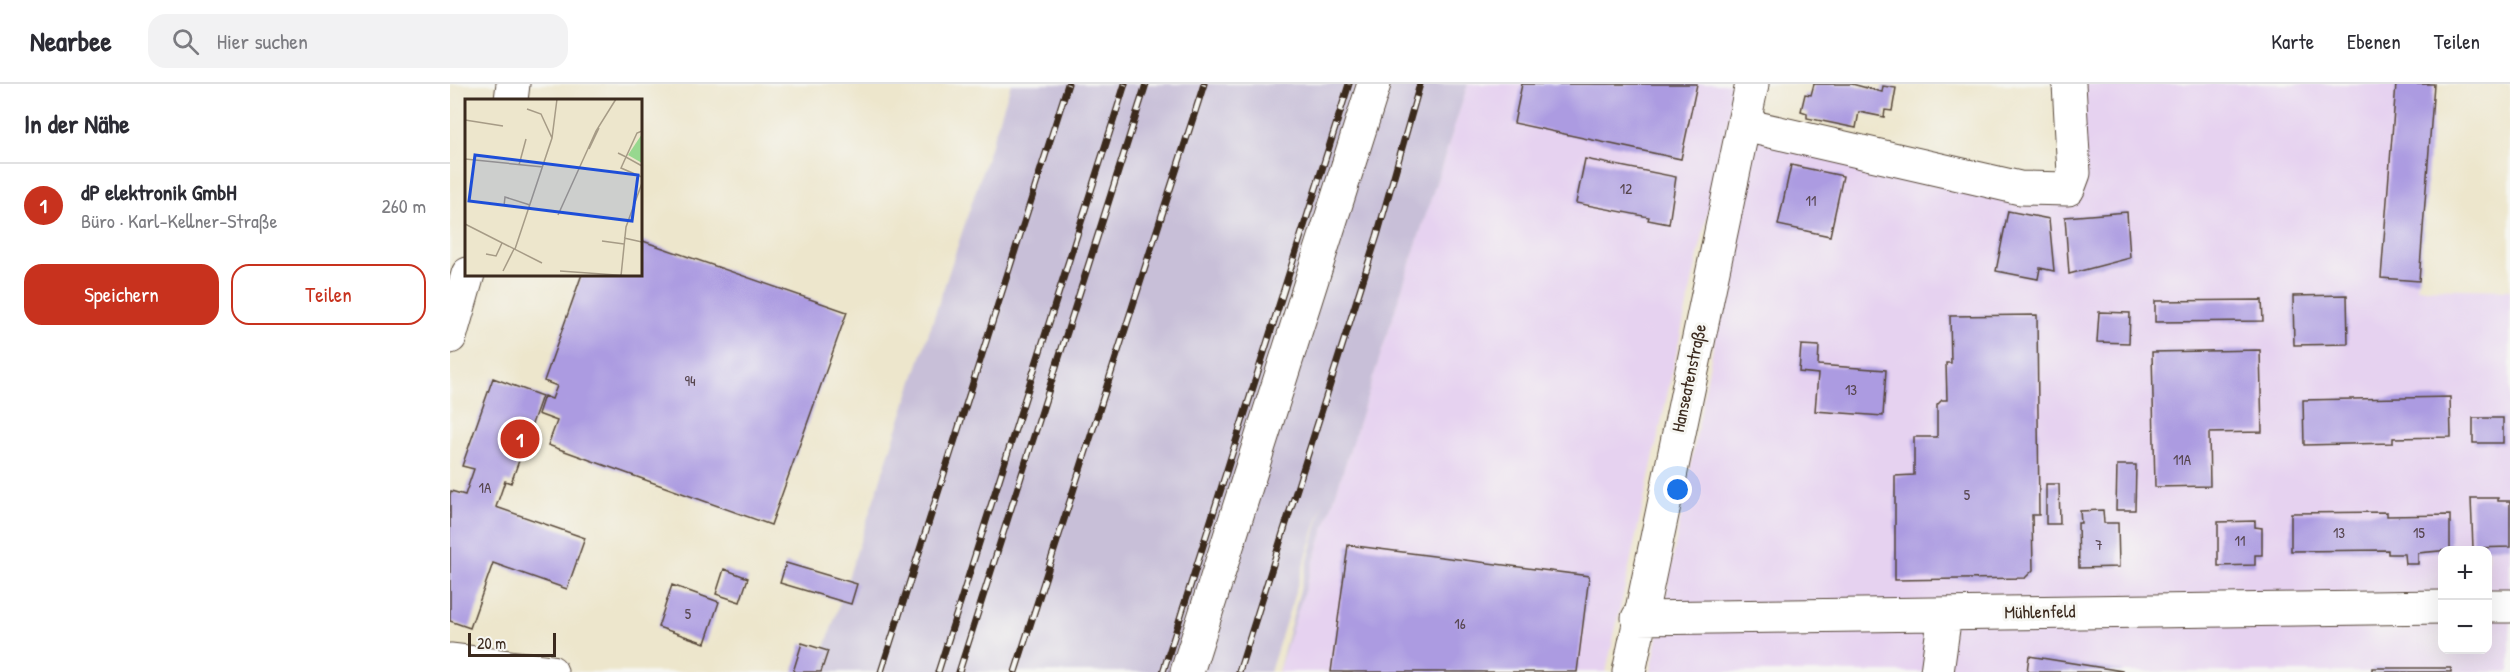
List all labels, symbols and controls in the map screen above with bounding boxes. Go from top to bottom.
search box [148,14,568,68]
text: Nearbee [30,22,112,60]
icon: search [169,25,202,58]
text: Hier suchen [217,26,308,56]
text: Karte [2271,27,2314,56]
text: Ebenen [2347,27,2401,56]
text: Teilen [2434,27,2480,56]
inset map [465,99,642,276]
text: In der Nähe [24,106,130,141]
text: dP elektronik GmbH [81,177,237,207]
house number: 12 [1620,178,1632,199]
house number: 11 [1806,190,1816,211]
text: 1 [40,192,47,219]
text: 260 m [382,192,426,219]
text: Büro · Karl-Kellner-Straße [81,207,277,234]
button: Speichern [24,264,219,325]
button: Teilen [231,264,426,325]
street label: Hanseatenstraße [1665,321,1712,434]
house number: 94 [684,370,696,391]
house number: 13 [1845,379,1857,400]
pin: 1 [500,416,540,462]
house number: 11A [2173,449,2192,470]
your location [1663,475,1692,504]
house number: 1A [479,477,492,498]
house number: 5 [1964,484,1971,505]
house number: 13 [2333,522,2345,543]
house number: 15 [2413,522,2426,543]
house number: 11 [2235,530,2245,551]
house number: 7 [2095,534,2103,555]
map controls [2438,546,2492,654]
button: + [2438,546,2492,600]
street label: Mühlenfeld [2004,598,2076,625]
button: − [2438,600,2492,654]
house number: 5 [685,603,692,624]
house number: 16 [1454,613,1466,634]
scale bar [468,630,556,658]
text: 20 m [477,632,506,654]

